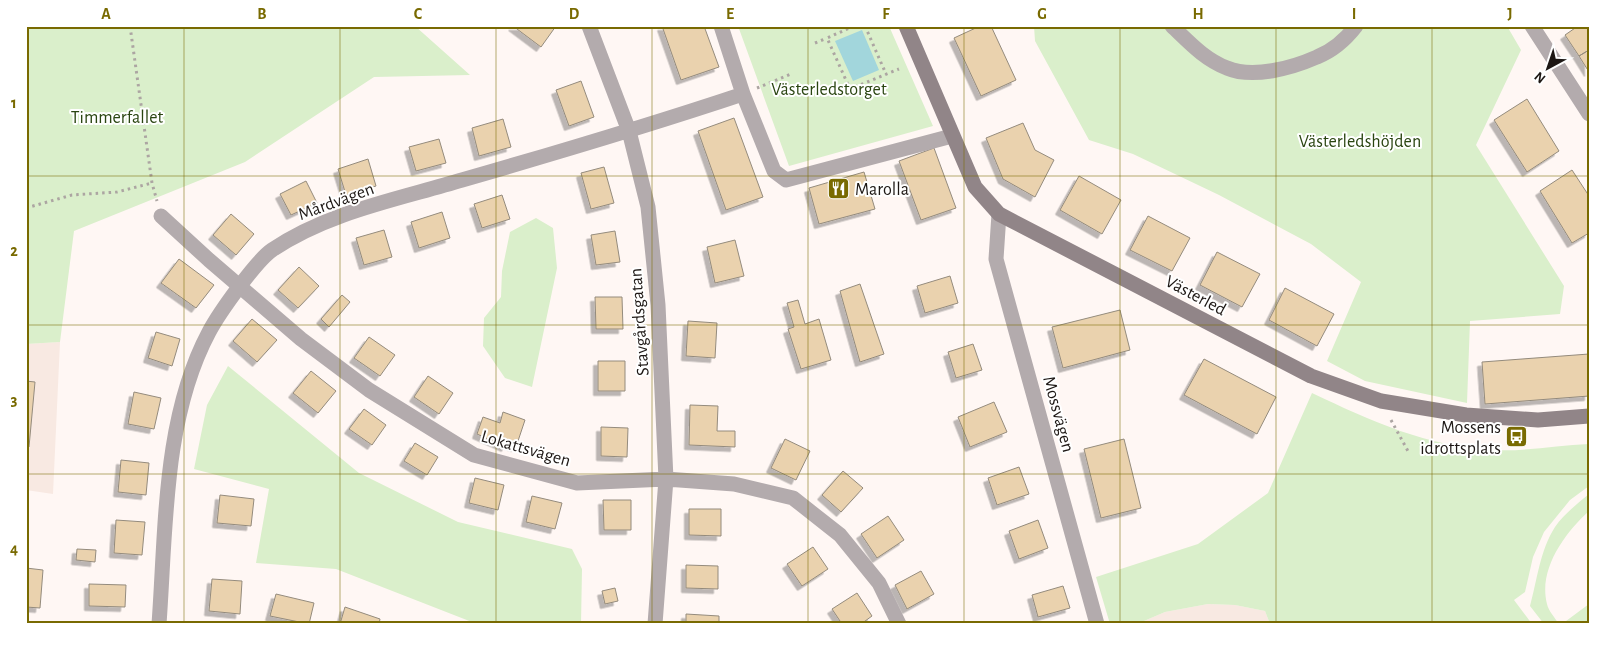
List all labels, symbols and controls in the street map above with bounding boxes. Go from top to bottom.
text: A [101,6,111,22]
text: B [257,6,267,22]
text: C [414,6,423,22]
text: D [569,6,580,22]
text: E [726,6,734,22]
text: F [882,6,890,22]
text: G [1037,6,1047,22]
text: H [1192,6,1204,22]
text: I [1352,6,1356,22]
text: J [1507,6,1513,22]
north arrow [1522,42,1572,92]
text: N [1532,69,1549,86]
park label: Västerledstorget [771,81,887,99]
text: 1 [11,95,17,111]
park label: Timmerfallet [71,109,163,127]
park label: Västerledshöjden [1299,133,1421,151]
restaurant icon: Marolla [827,177,851,201]
street label: Mårdvägen [296,180,377,224]
place label: Marolla [855,181,909,199]
text: 2 [10,243,18,259]
street label: Stavgårdsgatan [627,267,653,376]
street label: Västerled [1162,272,1229,319]
street label: Mossvägen [1039,374,1077,454]
text: 3 [11,392,18,408]
place label: Mossens idrottsplats [1420,419,1501,458]
bus stop icon: Mossens idrottsplats [1505,425,1529,449]
street label: Lokattsvägen [479,428,573,470]
text: 4 [10,541,18,557]

